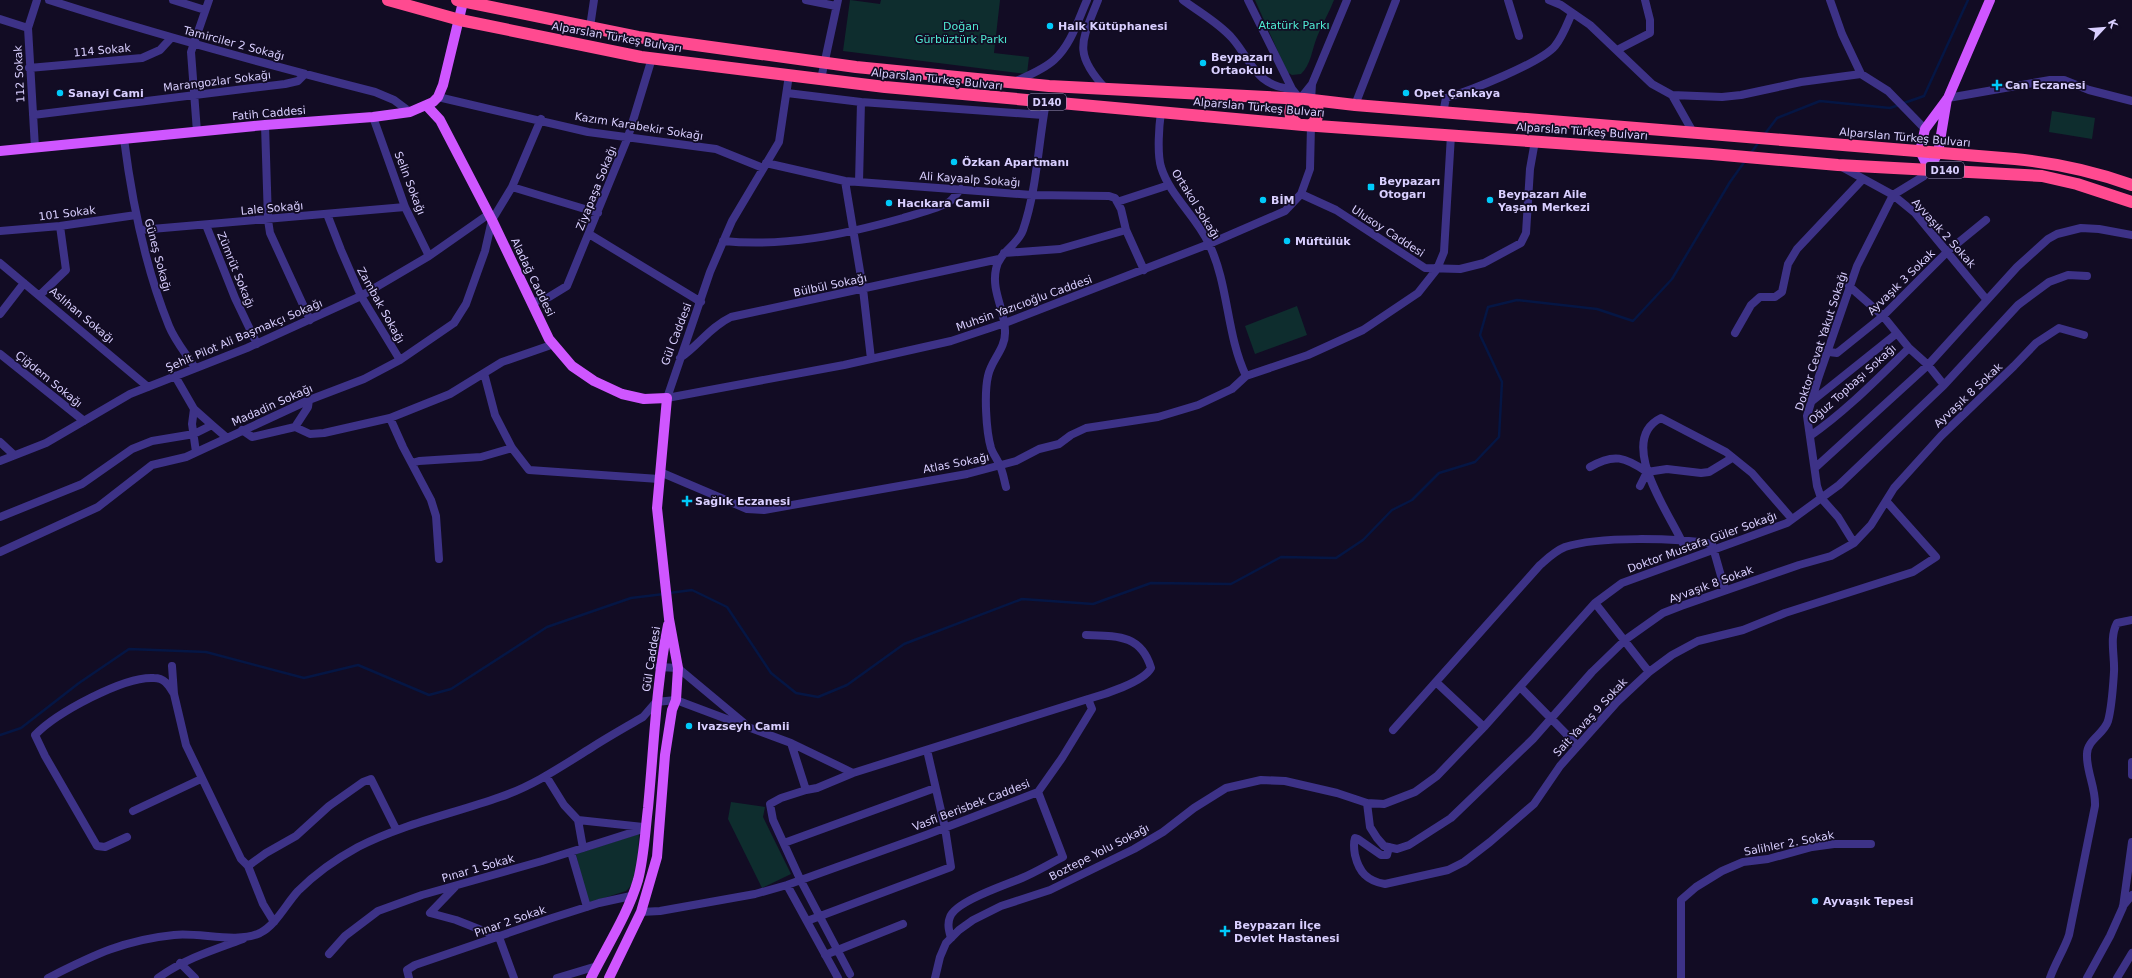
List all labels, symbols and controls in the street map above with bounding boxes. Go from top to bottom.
north arrow [2084,8,2124,48]
text: K [2105,17,2120,31]
park label: Atatürk Parkı [1259,19,1329,32]
street label: Alparslan Türkeş Bulvarı [551,20,683,55]
park label: Doğan Gürbüztürk Parkı [915,20,1007,46]
place label: Halk Kütüphanesi [1058,20,1168,33]
marker: Halk Kütüphanesi [1045,21,1055,31]
street label: Tamirciler 2 Sokağı [181,24,286,63]
street label: 114 Sokak [73,41,132,59]
street label: 112 Sokak [11,44,27,103]
place label: Beypazarı Ortaokulu [1211,51,1273,77]
marker: Beypazarı Ortaokulu [1198,58,1208,68]
street label: Alparslan Türkeş Bulvarı [871,66,1003,93]
street label: Marangozlar Sokağı [162,68,272,95]
place label: Can Eczanesi [2005,79,2086,92]
marker: Can Eczanesi [1992,80,2002,90]
place label: Sanayi Cami [68,87,144,100]
place label: Opet Çankaya [1414,87,1500,100]
marker: Sanayi Cami [55,88,65,98]
marker: Opet Çankaya [1401,88,1411,98]
road number: D140 [1028,94,1066,110]
street label: Alparslan Türkeş Bulvarı [1193,95,1325,120]
street label: Fatih Caddesi [232,104,306,123]
street label: Kazım Karabekir Sokağı [574,110,704,143]
street label: Alparslan Türkeş Bulvarı [1516,120,1648,143]
street label: Alparslan Türkeş Bulvarı [1839,125,1971,150]
street label: Ziyapaşa Sokağı [574,144,619,232]
street label: Selin Sokağı [391,150,428,217]
place label: Özkan Apartmanı [962,155,1069,169]
marker: Özkan Apartmanı [949,157,959,167]
road number: D140 [1926,162,1964,178]
street label: Ortakol Sokağı [1169,167,1222,242]
street label: Ali Kayaalp Sokağı [919,169,1021,190]
place label: Beypazarı Otogarı [1379,175,1440,201]
marker: Beypazarı Otogarı [1366,182,1376,192]
place label: Beypazarı Aile Yaşam Merkezi [1497,188,1590,214]
place label: BİM [1271,193,1294,207]
marker: BİM [1258,195,1268,205]
marker: Beypazarı Aile Yaşam Merkezi [1485,195,1495,205]
street label: Ayvaşık 2 Sokak [1909,196,1979,271]
place label: Hacıkara Camii [897,197,990,210]
marker: Hacıkara Camii [884,198,894,208]
street label: Lale Sokağı [240,199,304,218]
street label: 101 Sokak [38,203,97,223]
street label: Ulusoy Caddesi [1349,203,1427,260]
street label: Güneş Sokağı [142,217,174,293]
street label: Zümrüt Sokağı [214,230,257,310]
place label: Müftülük [1295,235,1351,248]
street label: Aladağ Caddesi [508,236,557,318]
marker: Müftülük [1282,236,1292,246]
street label: Ayvaşık 3 Sokak [1865,246,1938,318]
street label: Zambak Sokağı [354,265,407,346]
street label: Doktor Cevat Yakut Sokağı [1793,270,1850,412]
street label: Bülbül Sokağı [792,271,868,300]
street label: Muhsin Yazıcıoğlu Caddesi [954,273,1094,334]
street label: Aslıhan Sokağı [47,285,117,346]
street label: Şehit Pilot Ali Başmakçı Sokağı [164,296,324,374]
street label: Gül Caddesi [659,301,694,367]
street label: Oğuz Topbaşı Sokağı [1806,342,1899,427]
street label: Çiğdem Sokağı [13,348,85,410]
street label: Ayvaşık 8 Sokak [1931,360,2006,430]
street label: Madadin Sokağı [230,382,315,429]
street label: Atlas Sokağı [922,451,990,476]
place label: Sağlık Eczanesi [695,495,790,508]
marker: Sağlık Eczanesi [682,496,692,506]
street label: Doktor Mustafa Güler Sokağı [1626,509,1779,576]
street label: Ayvaşık 8 Sokak [1667,563,1756,606]
street label: Gül Caddesi [640,625,663,693]
street label: Sait Yavaş 9 Sokak [1551,675,1631,759]
place label: Ivazseyh Camii [697,720,789,733]
marker: Ivazseyh Camii [684,721,694,731]
street label: Vasfi Berisbek Caddesi [911,777,1032,834]
street label: Boztepe Yolu Sokağı [1047,822,1151,883]
street label: Salihler 2. Sokak [1743,828,1836,859]
street label: Pınar 1 Sokak [440,852,517,885]
place label: Ayvaşık Tepesi [1823,895,1914,908]
marker: Ayvaşık Tepesi [1810,896,1820,906]
street label: Pınar 2 Sokak [473,903,548,940]
place label: Beypazarı İlçe Devlet Hastanesi [1234,918,1340,945]
marker: Beypazarı İlçe Devlet Hastanesi [1219,925,1231,937]

